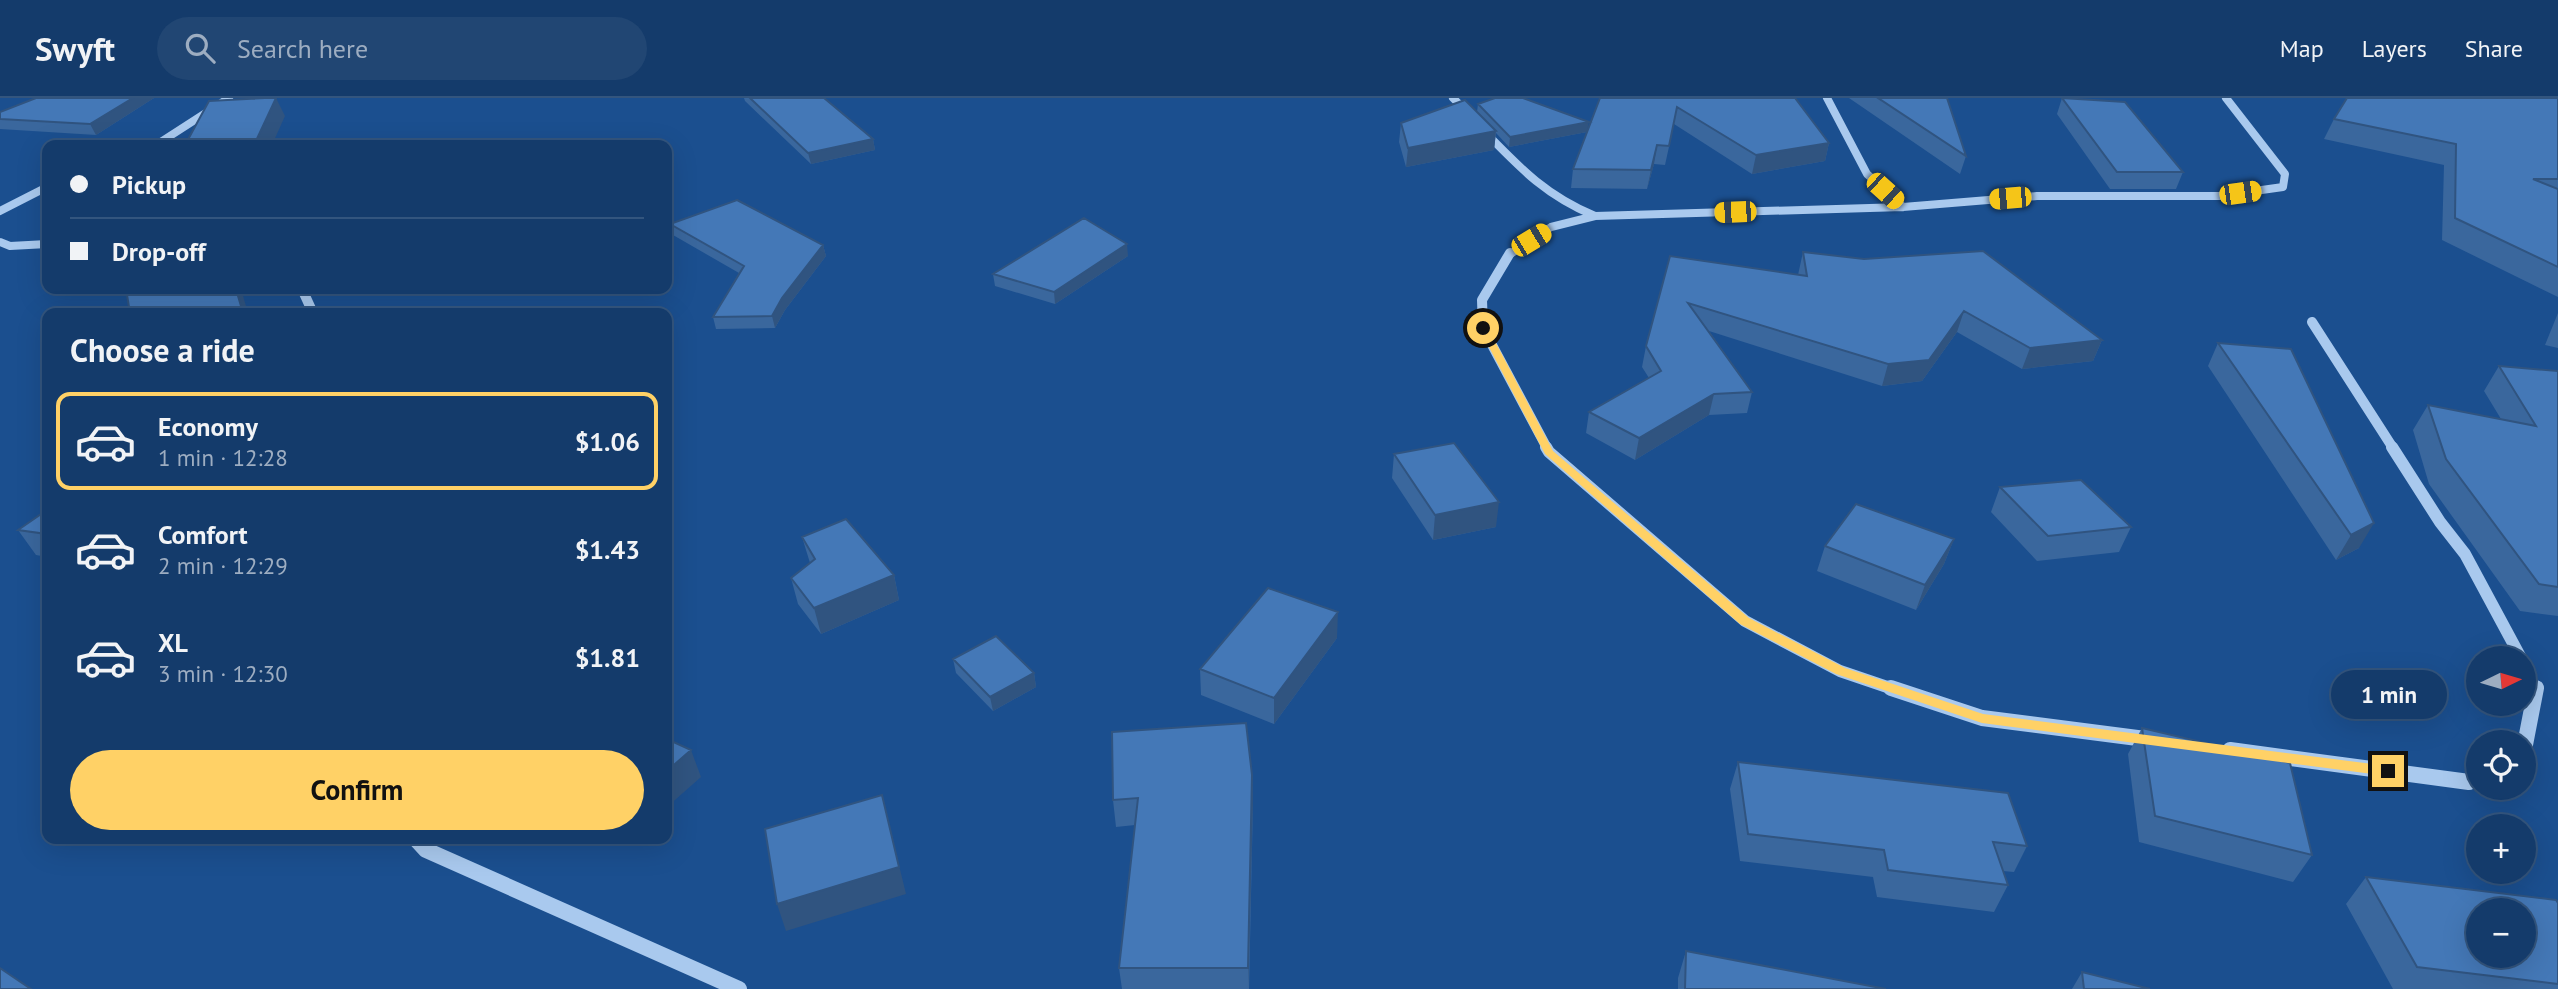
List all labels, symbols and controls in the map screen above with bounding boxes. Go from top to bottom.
search box [157,17,647,80]
text: Swyft [35,27,115,70]
icon: search [181,29,219,67]
text: Search here [237,32,368,65]
text: Map [2280,33,2324,64]
text: Layers [2362,33,2427,64]
text: Share [2465,33,2523,64]
text: Pickup [112,168,186,201]
car [1863,169,1908,213]
car [2218,180,2263,206]
car [1989,186,2032,210]
car [1714,201,1757,223]
car [1508,220,1555,260]
text: Drop-off [112,235,206,268]
route start [1467,312,1499,344]
text: Choose a ride [70,329,255,371]
icon: car [74,410,137,473]
text: Economy [158,410,258,443]
text: $1.06 [575,425,640,458]
text: 1 min · 12:28 [158,443,288,472]
icon: car [74,518,137,581]
text: Comfort [158,518,248,551]
text: $1.43 [575,533,640,566]
text: 2 min · 12:29 [158,551,288,580]
icon: car [74,626,137,689]
text: XL [158,626,188,659]
text: $1.81 [575,641,640,674]
north arrow [2466,646,2536,716]
map controls [2466,646,2536,968]
text: 3 min · 12:30 [158,659,288,688]
callout: 1 min [2330,670,2446,718]
text: 1 min [2361,680,2417,709]
button: locate [2466,730,2536,800]
button: Confirm [70,750,644,830]
route end [2372,755,2404,787]
button: + [2466,814,2536,884]
button: − [2466,898,2536,968]

